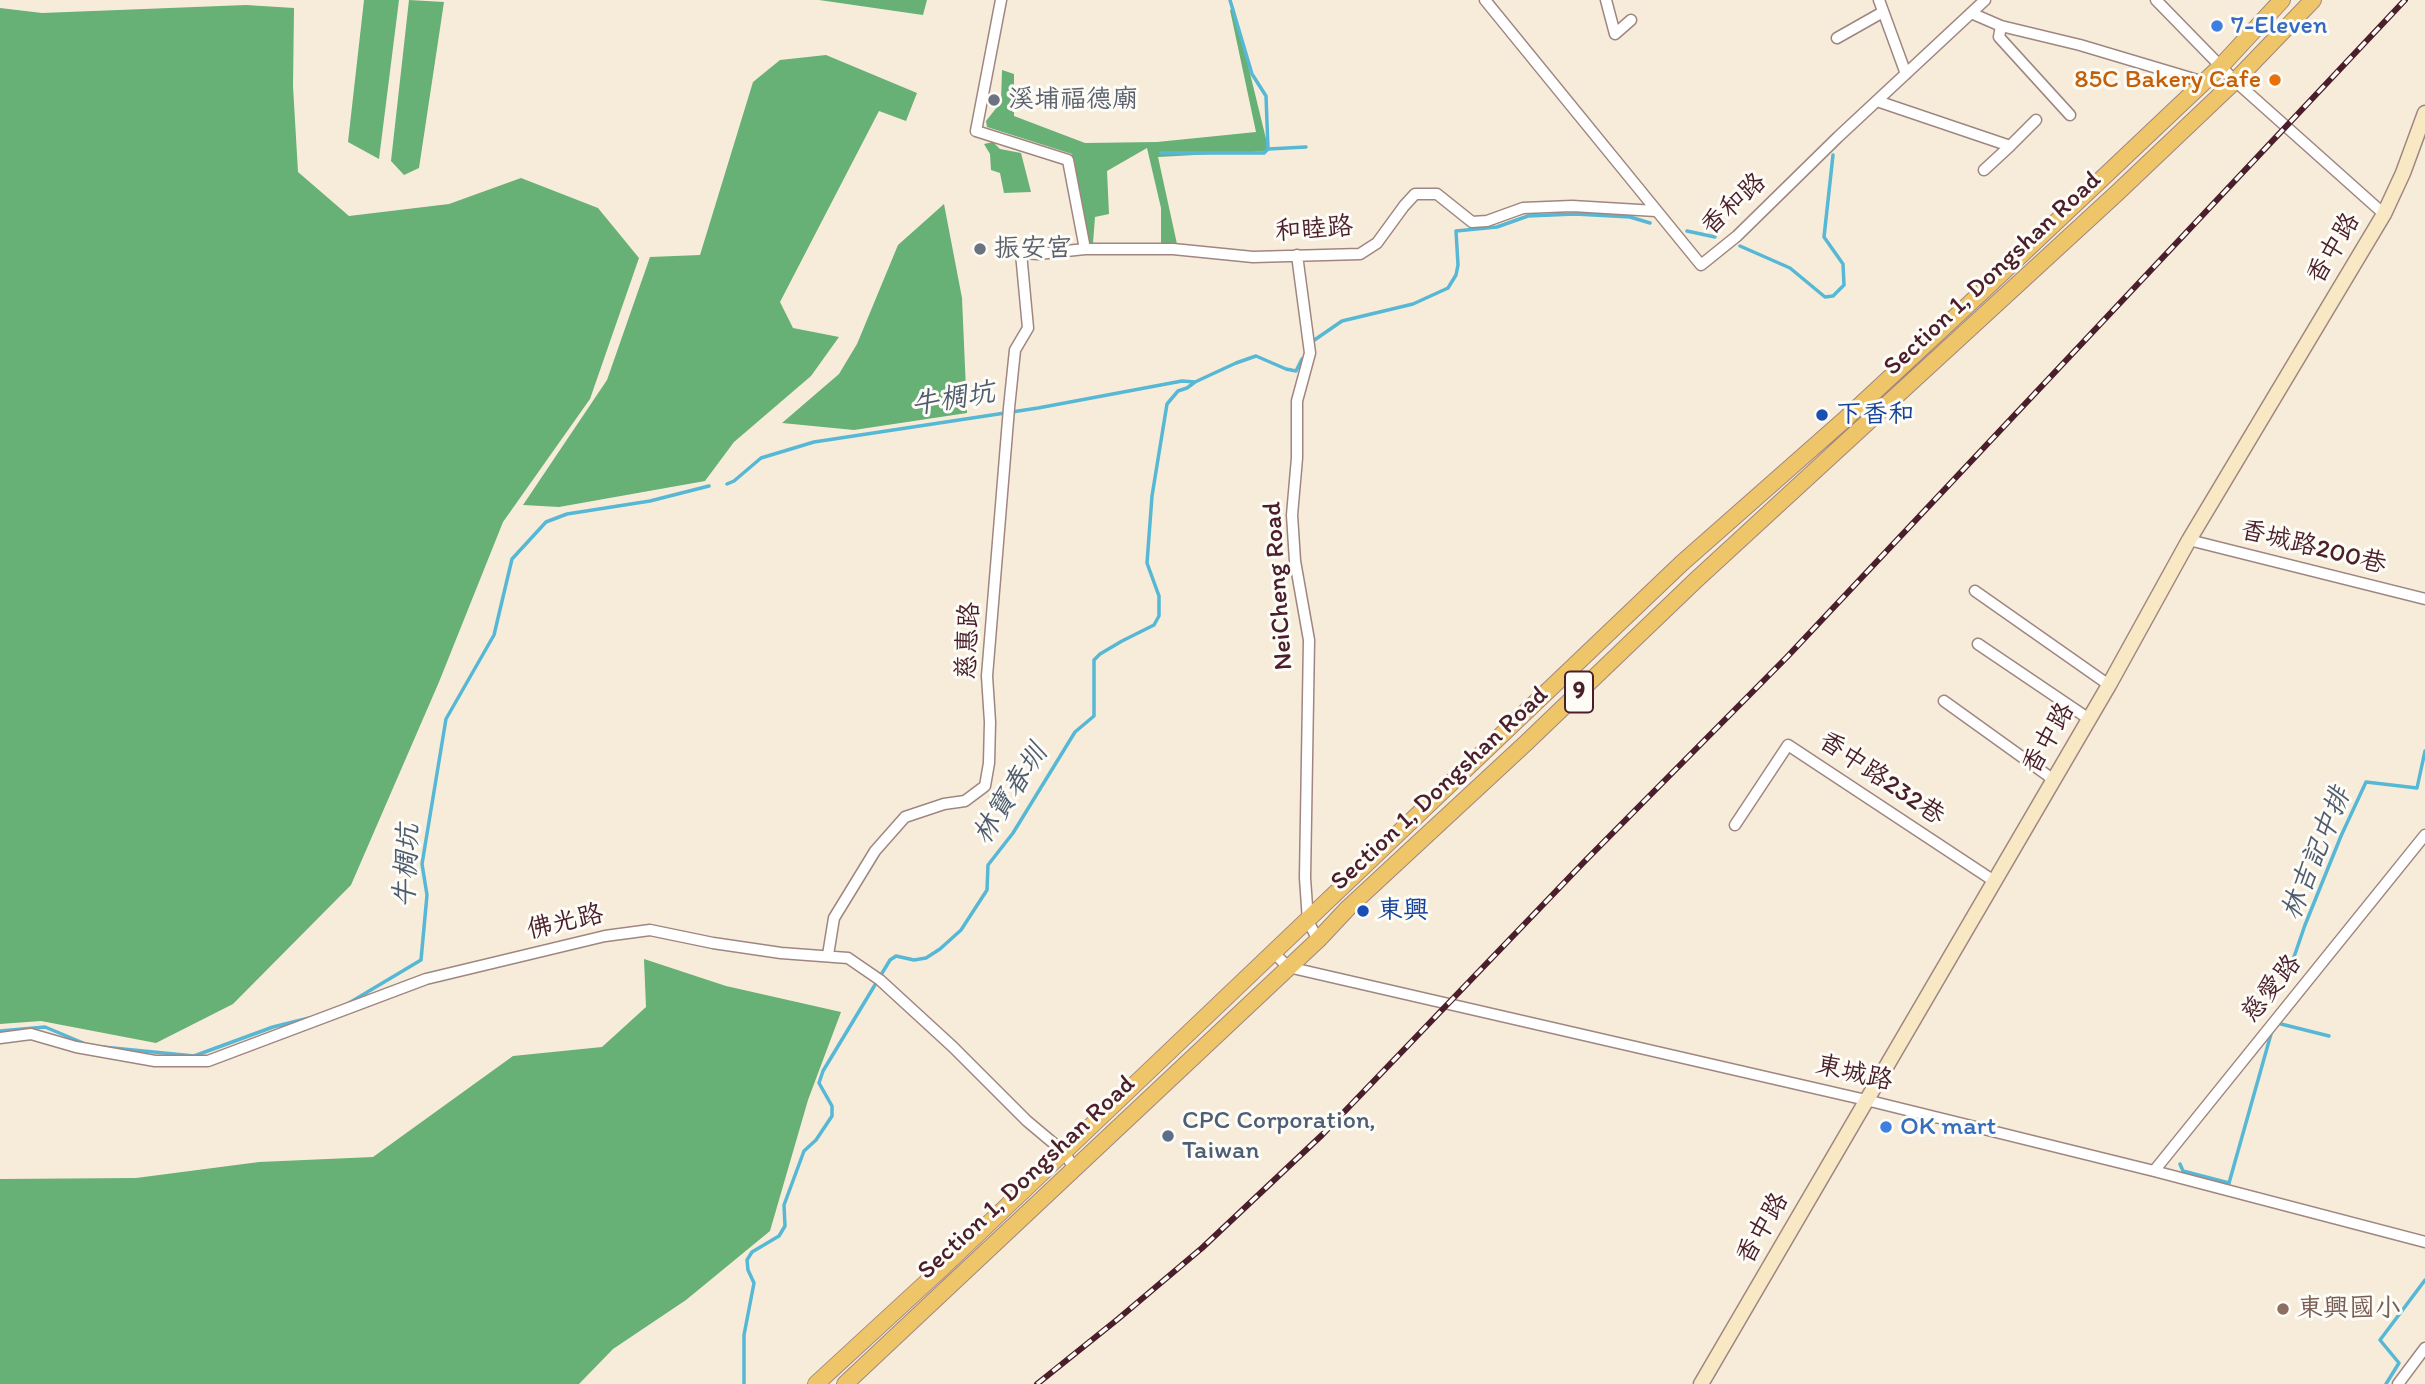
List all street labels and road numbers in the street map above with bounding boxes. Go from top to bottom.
street label: Section 1, Dongshan Road [1878,165,2108,383]
street label: 香和路 [1695,167,1773,243]
street label: 香中路 [2301,208,2367,290]
street label: 和睦路 [1274,212,1354,248]
street label: NeiCheng Road [1258,501,1300,671]
street label: 香城路200巷 [2237,515,2389,581]
street label: 慈惠路 [951,601,987,681]
road number: 9 [1565,672,1593,712]
street label: Section 1, Dongshan Road [1325,680,1555,898]
street label: 香中路 [2016,697,2082,781]
street label: 香中路232巷 [1812,725,1950,833]
street label: 佛光路 [523,899,607,947]
street label: 慈愛路 [2235,949,2309,1029]
street label: 東城路 [1812,1050,1896,1098]
street label: Section 1, Dongshan Road [912,1069,1142,1287]
street label: 香中路 [1730,1187,1796,1271]

